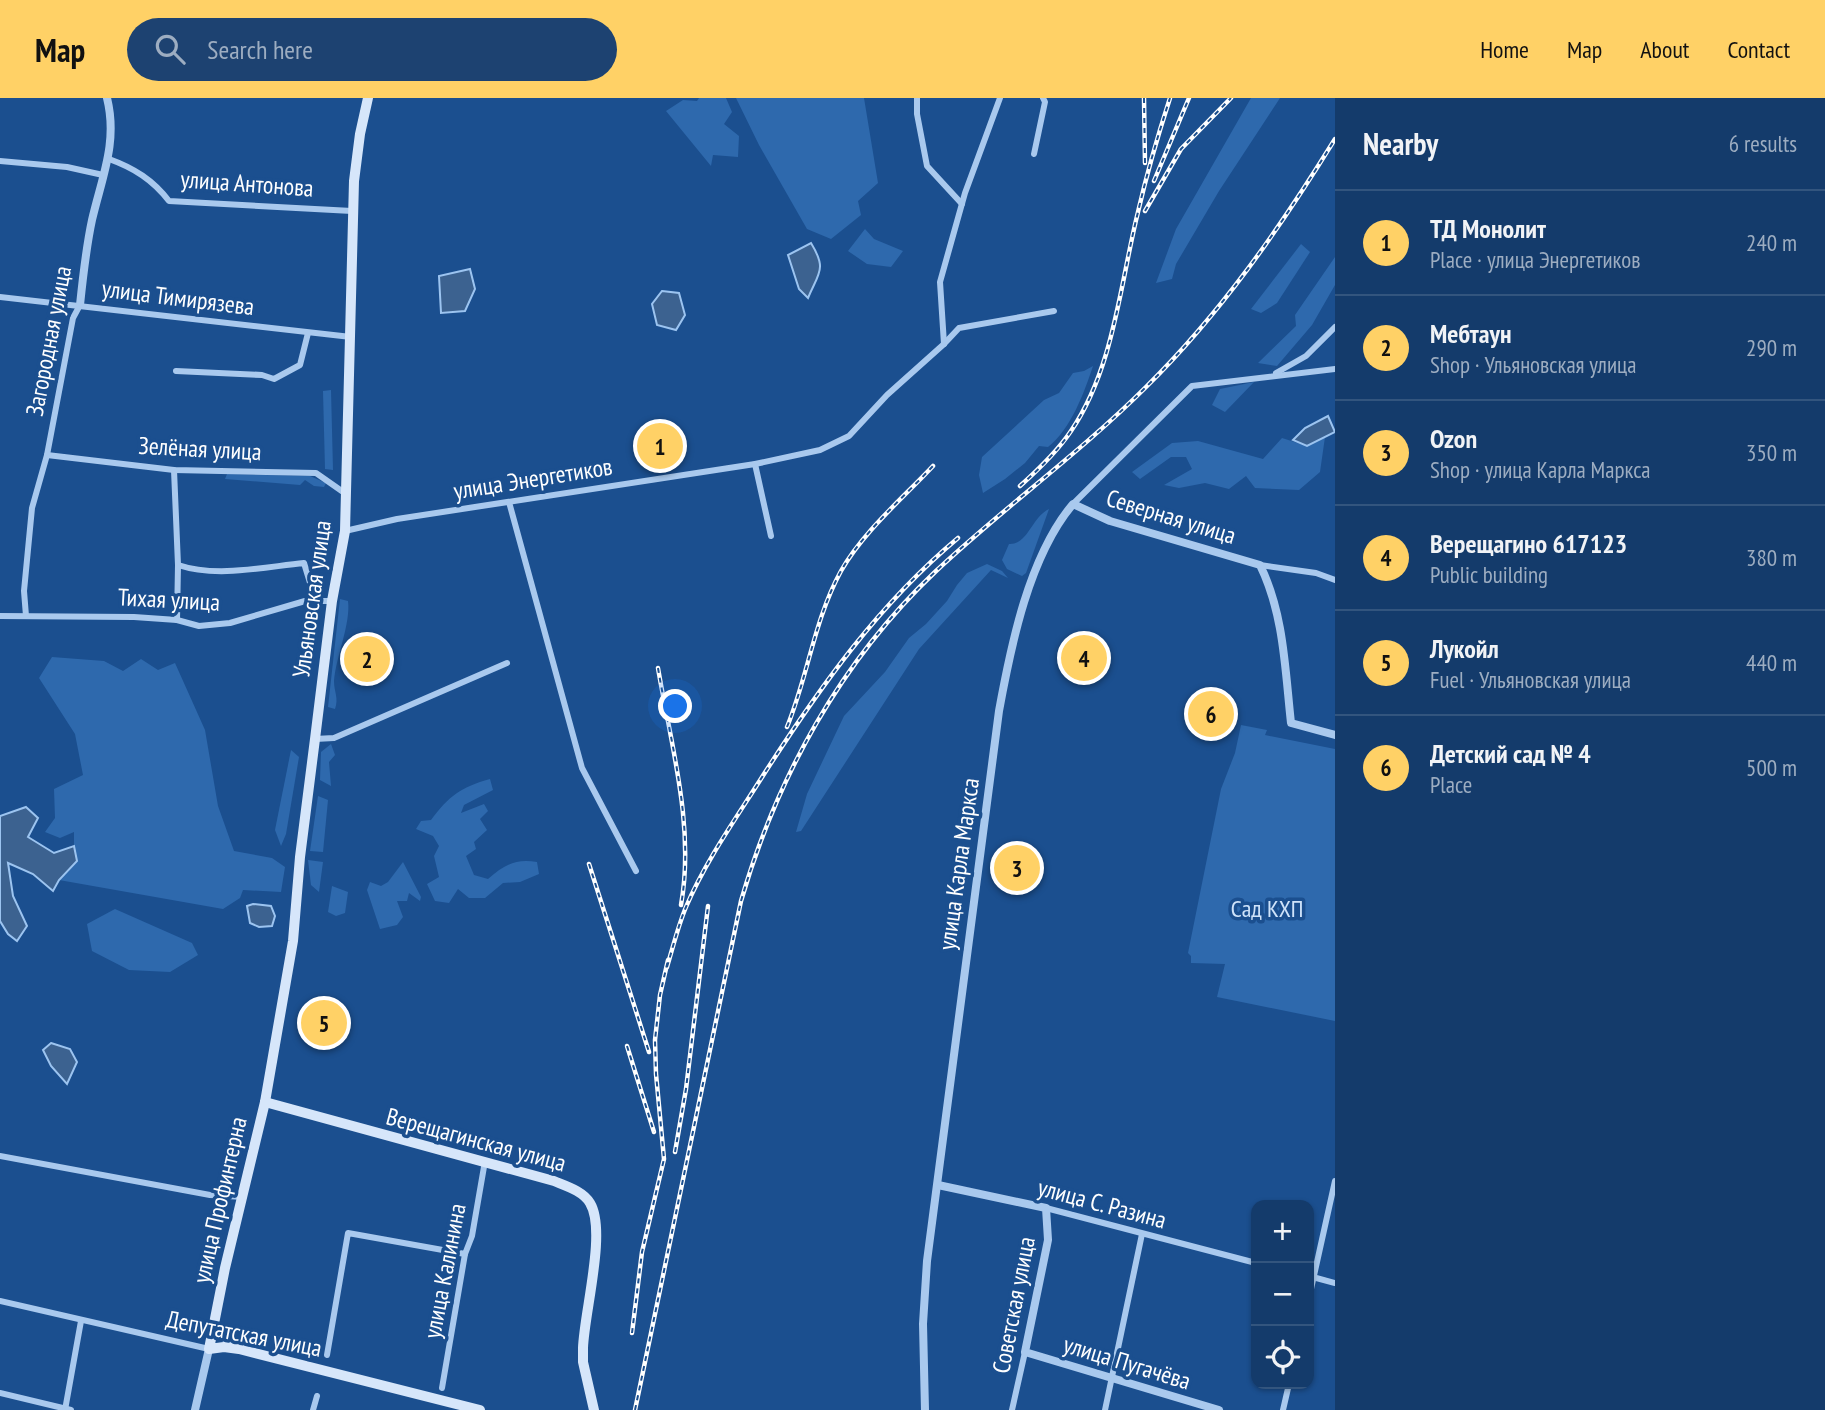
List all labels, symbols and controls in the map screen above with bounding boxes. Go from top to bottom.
search box [127,18,617,81]
text: Map [35,28,85,71]
icon: search [151,30,189,68]
text: Search here [207,33,313,66]
text: Home [1480,34,1529,65]
text: Map [1567,34,1602,65]
text: About [1640,34,1689,65]
text: Contact [1727,34,1790,65]
text: Nearby [1363,124,1438,163]
text: 6 results [1729,129,1797,158]
street label: улица Антонова [179,163,315,204]
text: ТД Монолит [1430,212,1546,245]
text: 1 [1381,228,1392,257]
text: 240 m [1746,228,1797,257]
text: Place · улица Энергетиков [1430,245,1641,274]
street label: Загородная улица [19,263,78,418]
street label: улица Тимирязева [100,273,256,322]
text: Мебтаун [1430,317,1511,350]
text: 2 [1381,333,1392,362]
text: 290 m [1746,333,1797,362]
text: Shop · Ульяновская улица [1430,350,1636,379]
pin: 1 [637,420,683,472]
text: Ozon [1430,422,1477,455]
street label: Зелёная улица [138,430,262,467]
text: 3 [1381,438,1392,467]
text: 350 m [1746,438,1797,467]
street label: улица Энергетиков [451,451,615,506]
text: Shop · улица Карла Маркса [1430,455,1651,484]
street label: Северная улица [1103,482,1240,551]
street label: Ульяновская улица [285,518,338,680]
text: Верещагино 617123 [1430,527,1627,560]
text: 4 [1381,543,1392,572]
text: 380 m [1746,543,1797,572]
text: Public building [1430,560,1548,589]
street label: Тихая улица [117,581,221,618]
pin: 4 [1061,632,1107,684]
text: Лукойл [1430,632,1499,665]
pin: 2 [344,633,390,685]
text: 5 [1381,648,1392,677]
text: 440 m [1746,648,1797,677]
text: Fuel · Ульяновская улица [1430,665,1631,694]
pin: 6 [1188,688,1234,740]
your location [658,689,692,723]
text: Детский сад № 4 [1430,737,1591,770]
text: 6 [1381,753,1392,782]
text: 500 m [1746,753,1797,782]
text: Place [1430,770,1472,799]
street label: улица Карла Маркса [931,776,986,952]
pin: 3 [994,842,1040,894]
park label: Сад КХП [1231,893,1303,924]
pin: 5 [301,997,347,1049]
street label: Верещагинская улица [383,1101,569,1178]
street label: улица Профинтерна [185,1114,254,1286]
street label: улица С. Разина [1034,1171,1170,1236]
map controls [1251,1200,1314,1389]
button: + [1251,1200,1314,1263]
street label: улица Калинина [416,1201,473,1341]
street label: Советская улица [985,1234,1042,1376]
button: − [1251,1263,1314,1326]
street label: Депутатская улица [164,1303,324,1364]
button: locate [1251,1326,1314,1389]
street label: улица Пугачёва [1060,1328,1194,1397]

